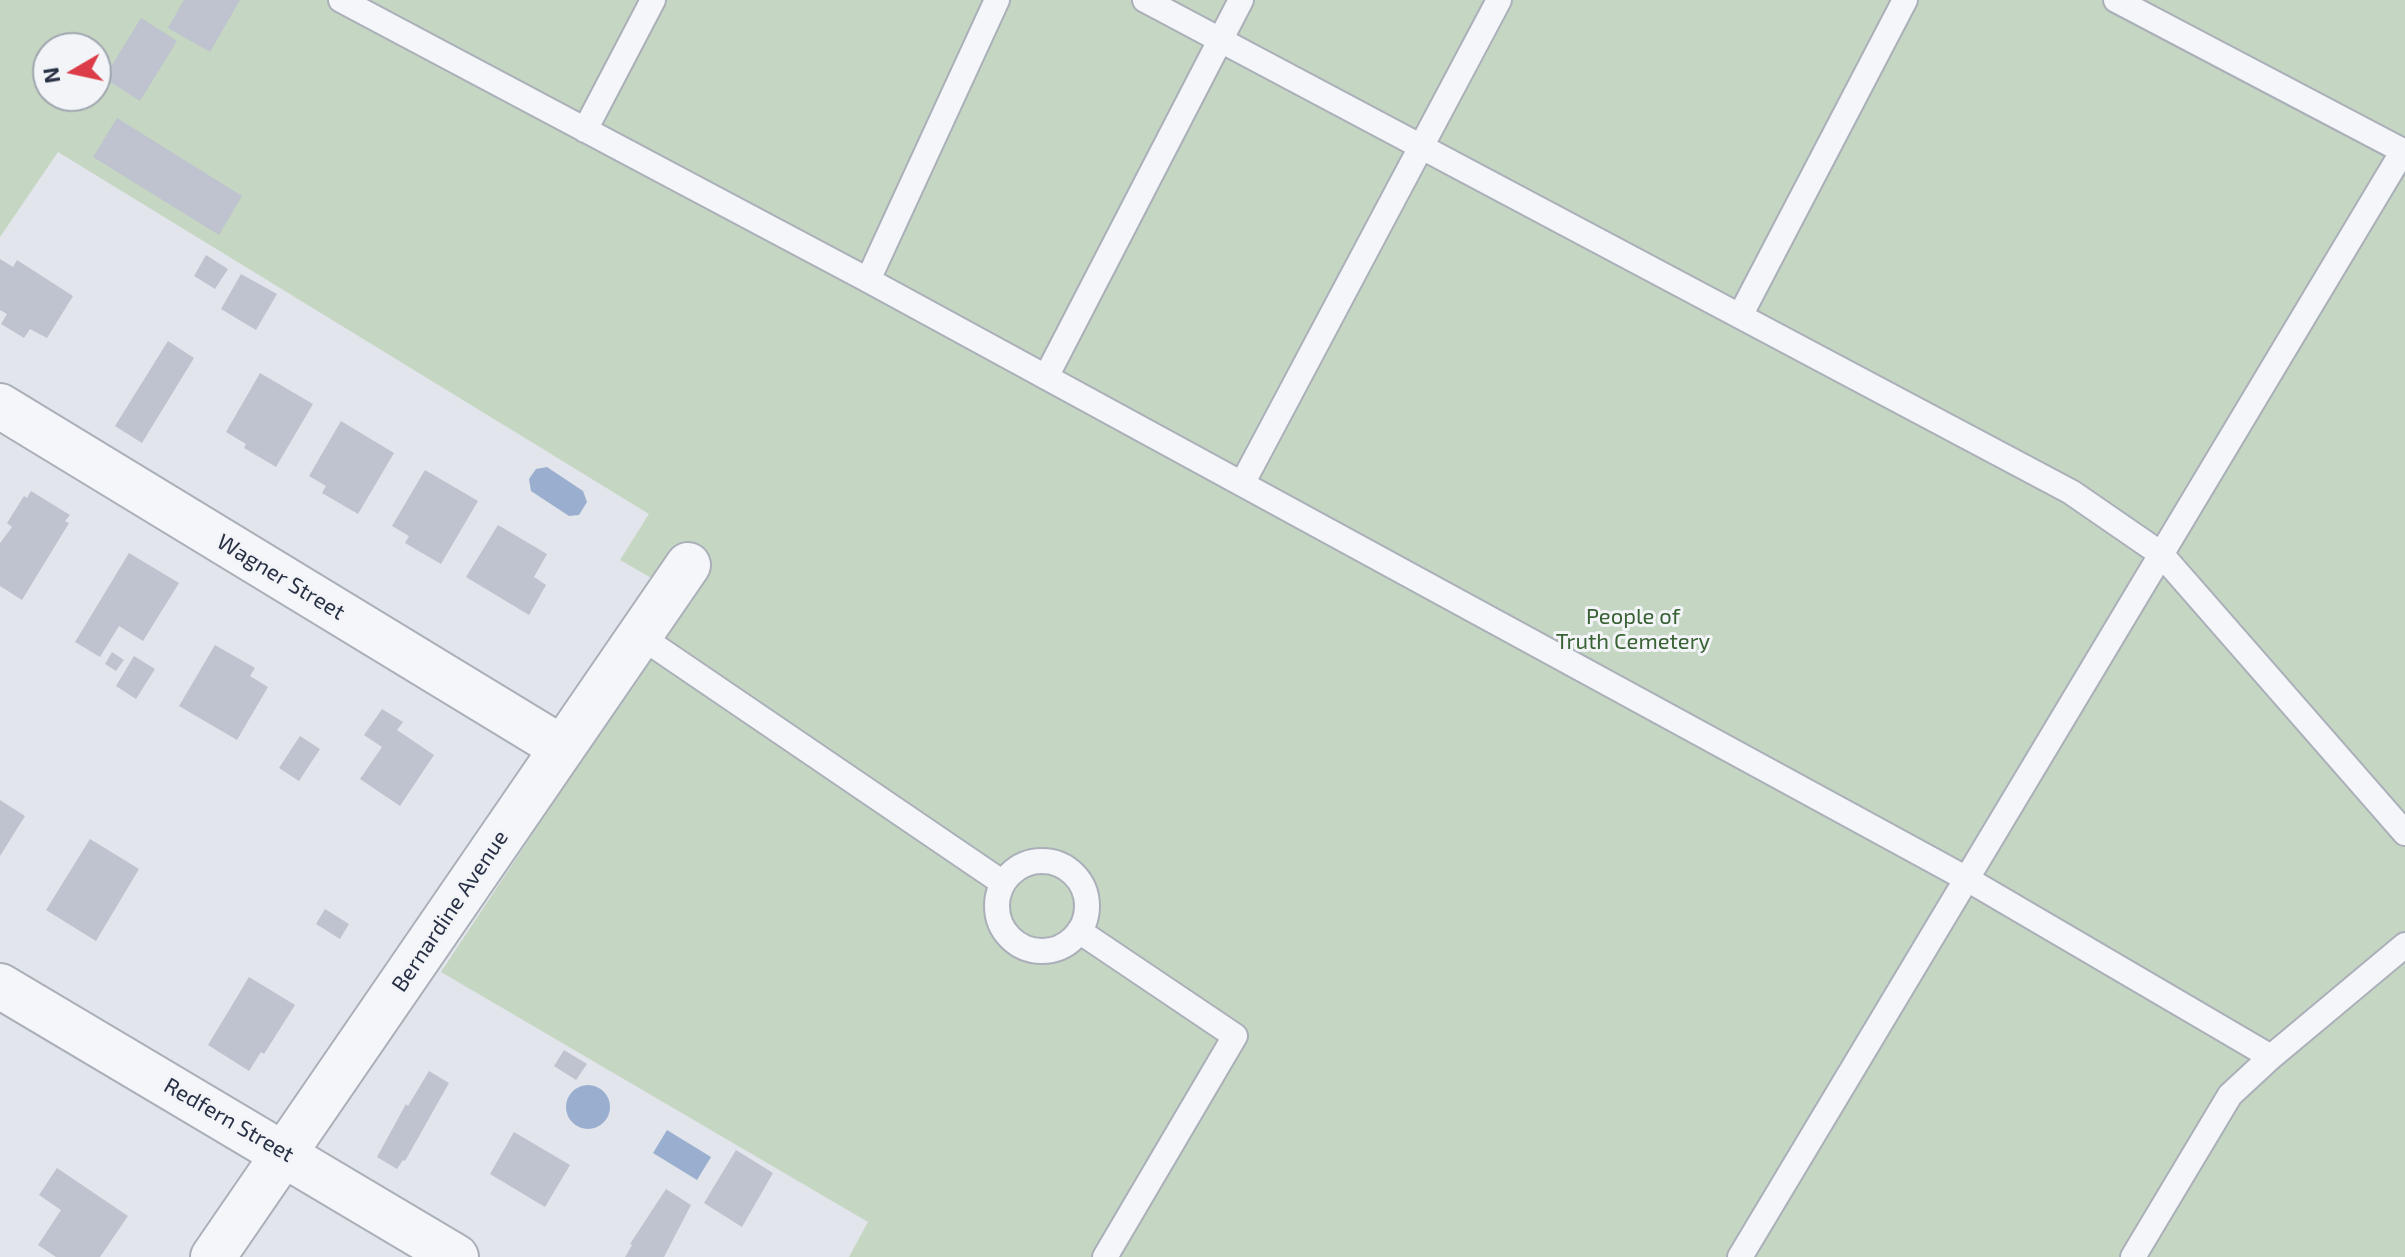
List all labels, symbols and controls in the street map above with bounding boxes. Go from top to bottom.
north arrow [32,32,112,112]
text: N [36,66,64,85]
street label: Wagner Street [212,528,350,626]
park label: People of Truth Cemetery [1556,604,1710,656]
street label: Bernardine Avenue [386,825,514,997]
street label: Redfern Street [159,1072,299,1168]

